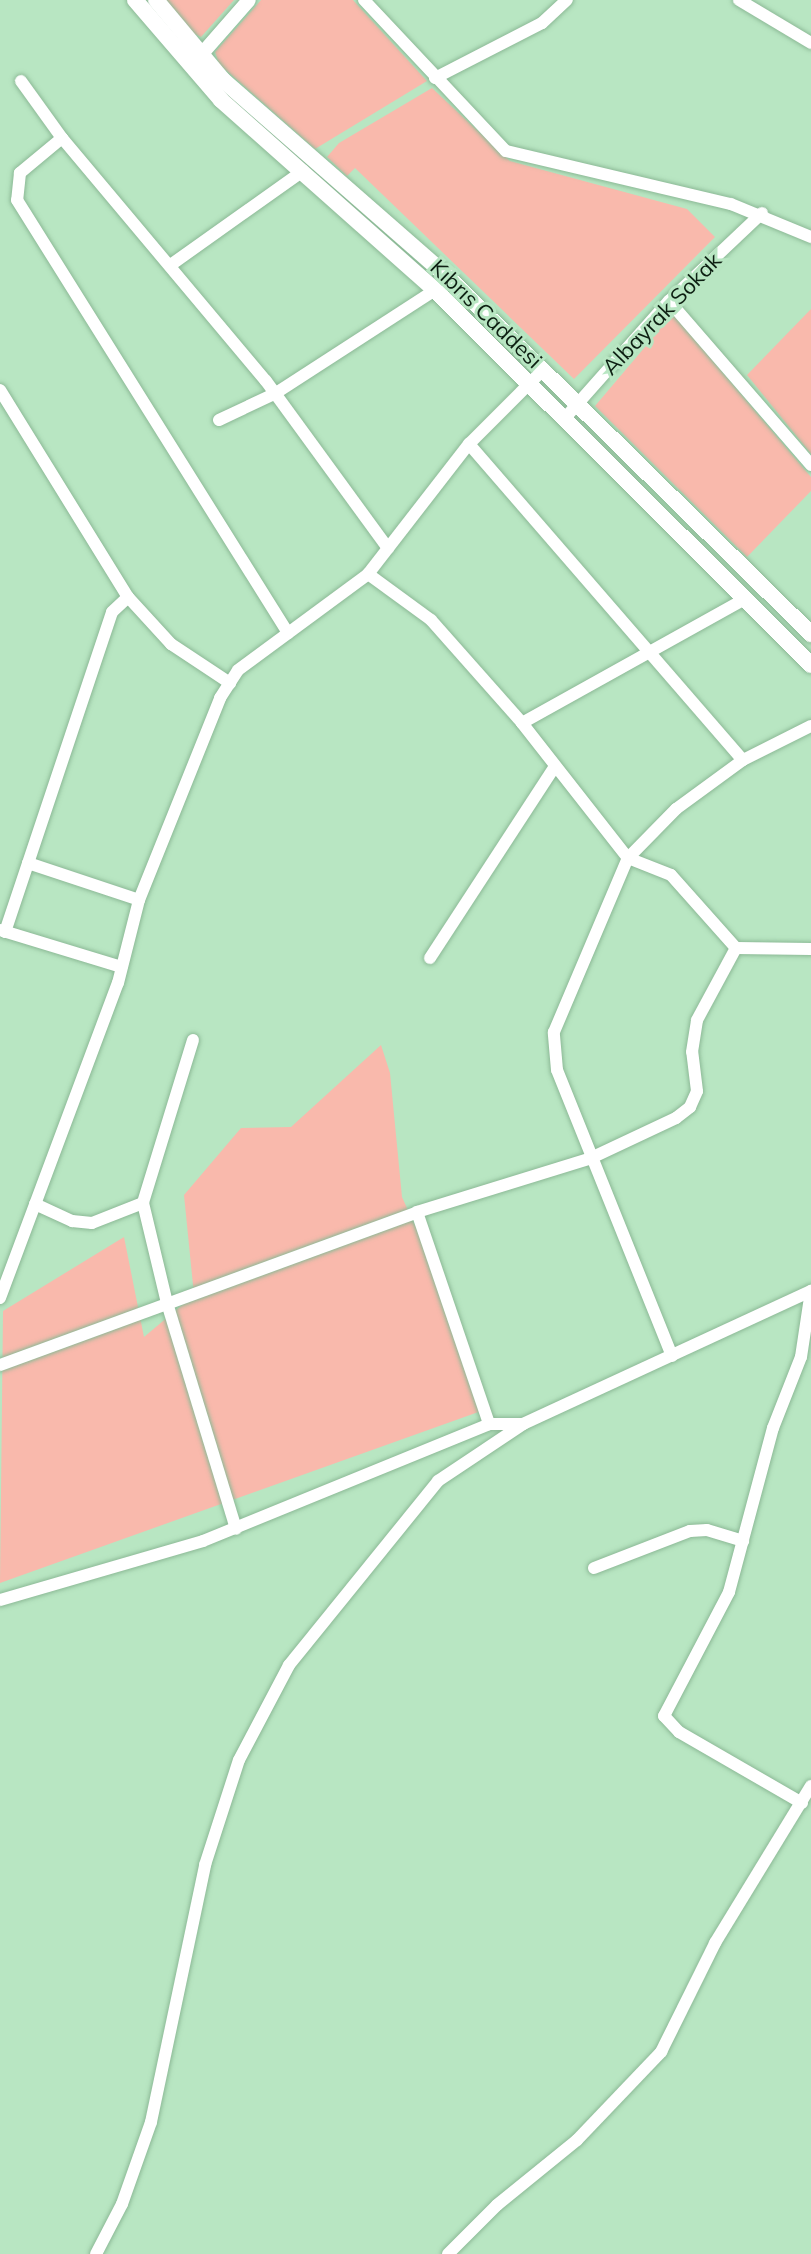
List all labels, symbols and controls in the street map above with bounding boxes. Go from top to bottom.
street label: Albayrak Sokak [597,247,727,381]
street label: Kıbrıs Caddesi [425,254,547,374]

